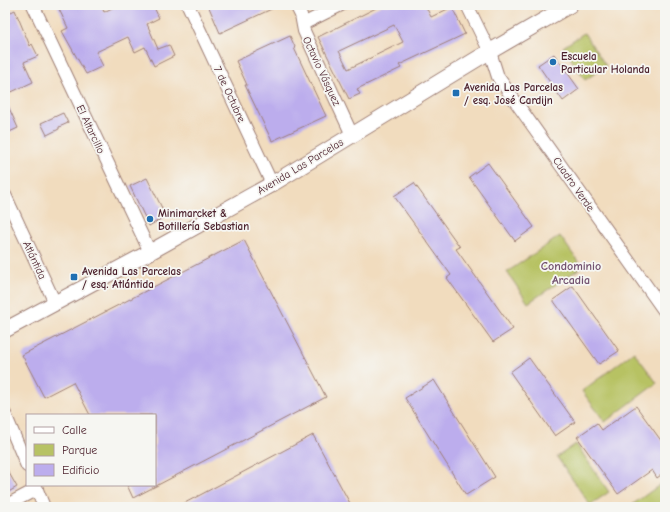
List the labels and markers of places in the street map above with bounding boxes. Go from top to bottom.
place label: Escuela Particular Holanda [561,50,650,76]
marker: Escuela Particular Holanda [548,57,558,67]
place label: Avenida Las Parcelas / esq. José Cardijn [464,81,563,107]
marker: Avenida Las Parcelas / esq. José Cardijn [451,88,461,98]
place label: Minimarcket & Botillería Sebastian [158,207,249,233]
marker: Minimarcket & Botillería Sebastian [145,214,155,224]
place label: Avenida Las Parcelas / esq. Atlántida [82,265,181,291]
marker: Avenida Las Parcelas / esq. Atlántida [69,272,79,282]

